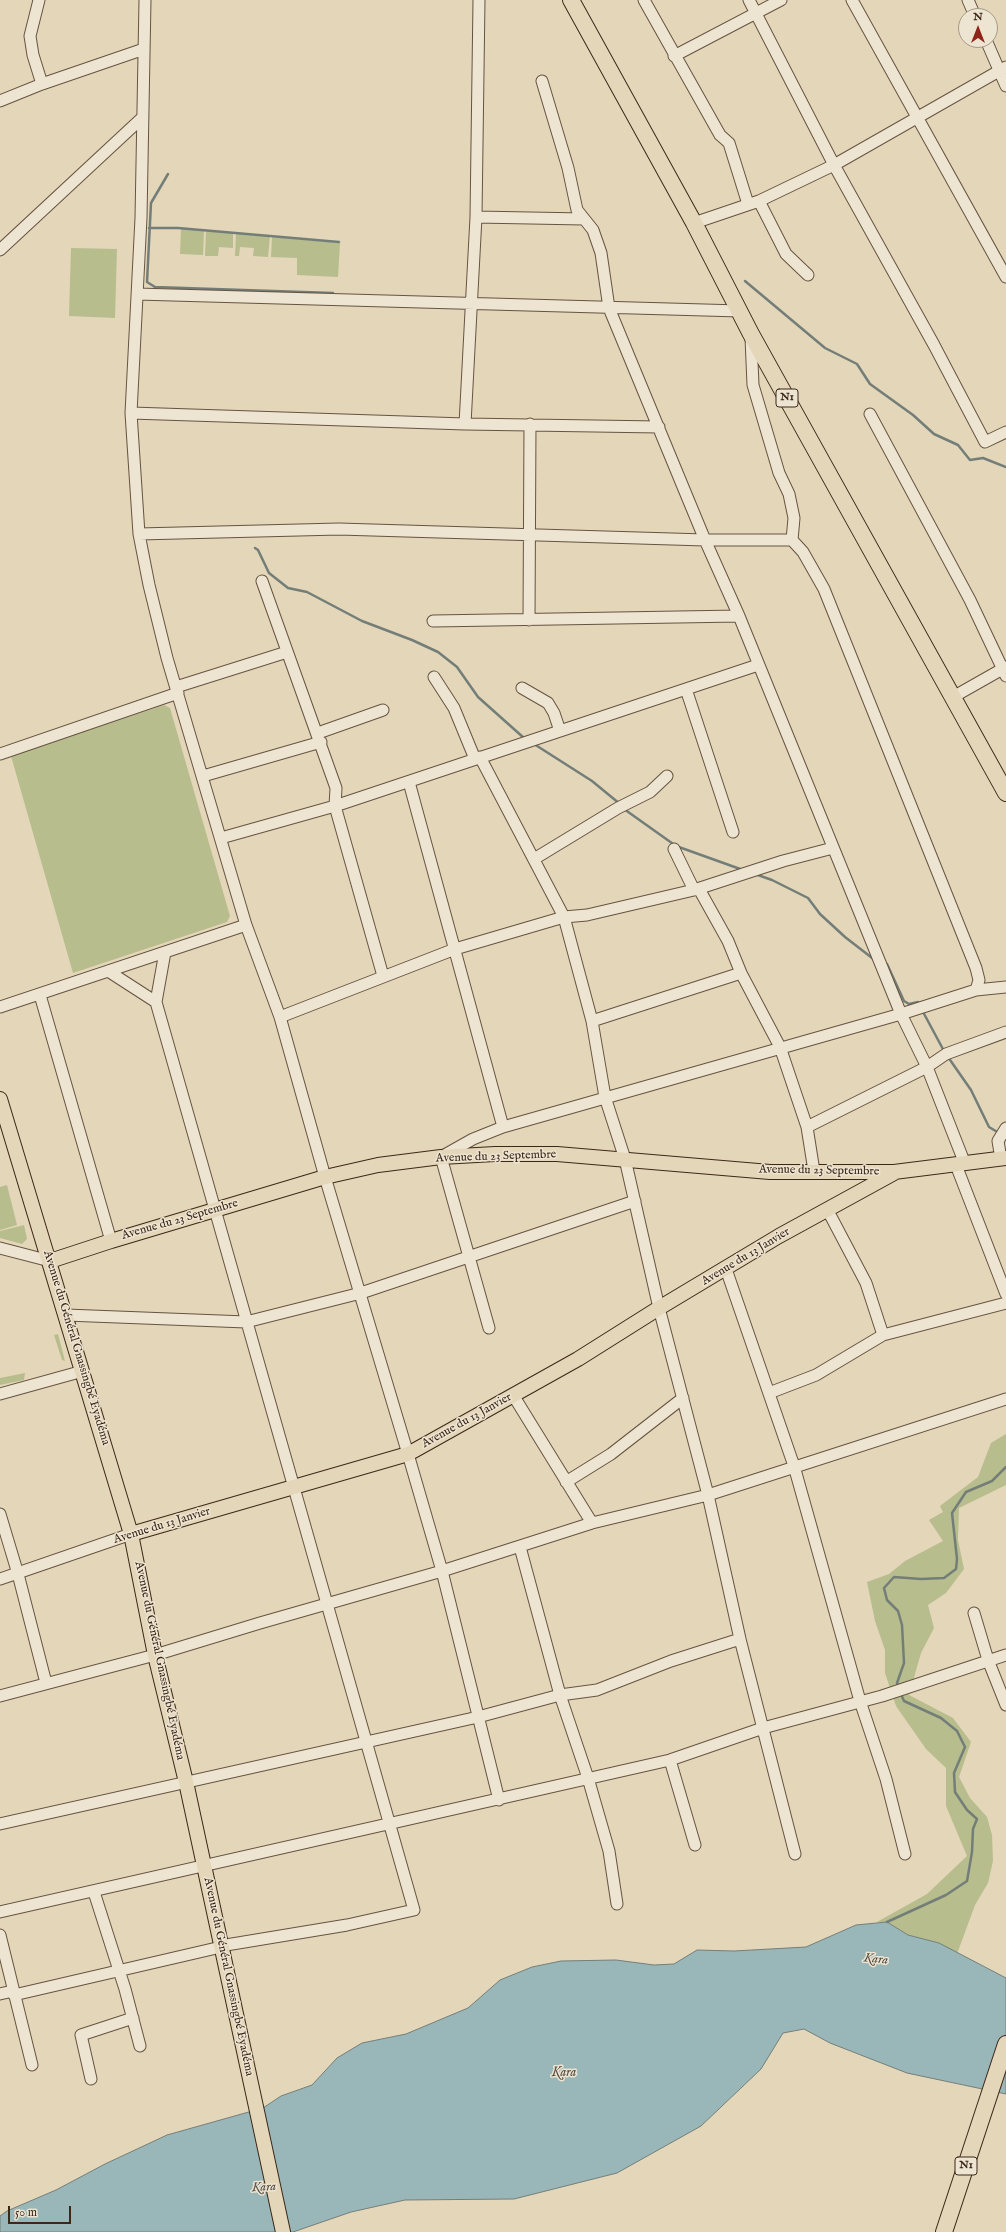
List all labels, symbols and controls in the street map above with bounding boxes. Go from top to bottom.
north arrow [958,8,998,48]
text: N [973,10,983,24]
road number: N1 [776,389,798,407]
street label: Avenue du 23 Septembre [436,1148,556,1166]
street label: Avenue du 23 Septembre [759,1163,879,1179]
street label: Avenue du 23 Septembre [120,1196,240,1244]
street label: Avenue du 13 Janvier [699,1225,793,1289]
street label: Avenue du Général Gnassingbé Eyadéma [39,1249,113,1447]
street label: Avenue du 13 Janvier [420,1390,514,1452]
street label: Avenue du 13 Janvier [112,1504,212,1548]
street label: Avenue du Général Gnassingbé Eyadéma [131,1560,187,1762]
street label: Avenue du Général Gnassingbé Eyadéma [200,1876,256,2078]
water label: Kara [863,1951,889,1969]
water label: Kara [552,2065,576,2081]
road number: N1 [955,2157,977,2175]
water label: Kara [251,2180,277,2196]
scale bar [10,2198,73,2224]
text: 50 m [15,2205,37,2220]

